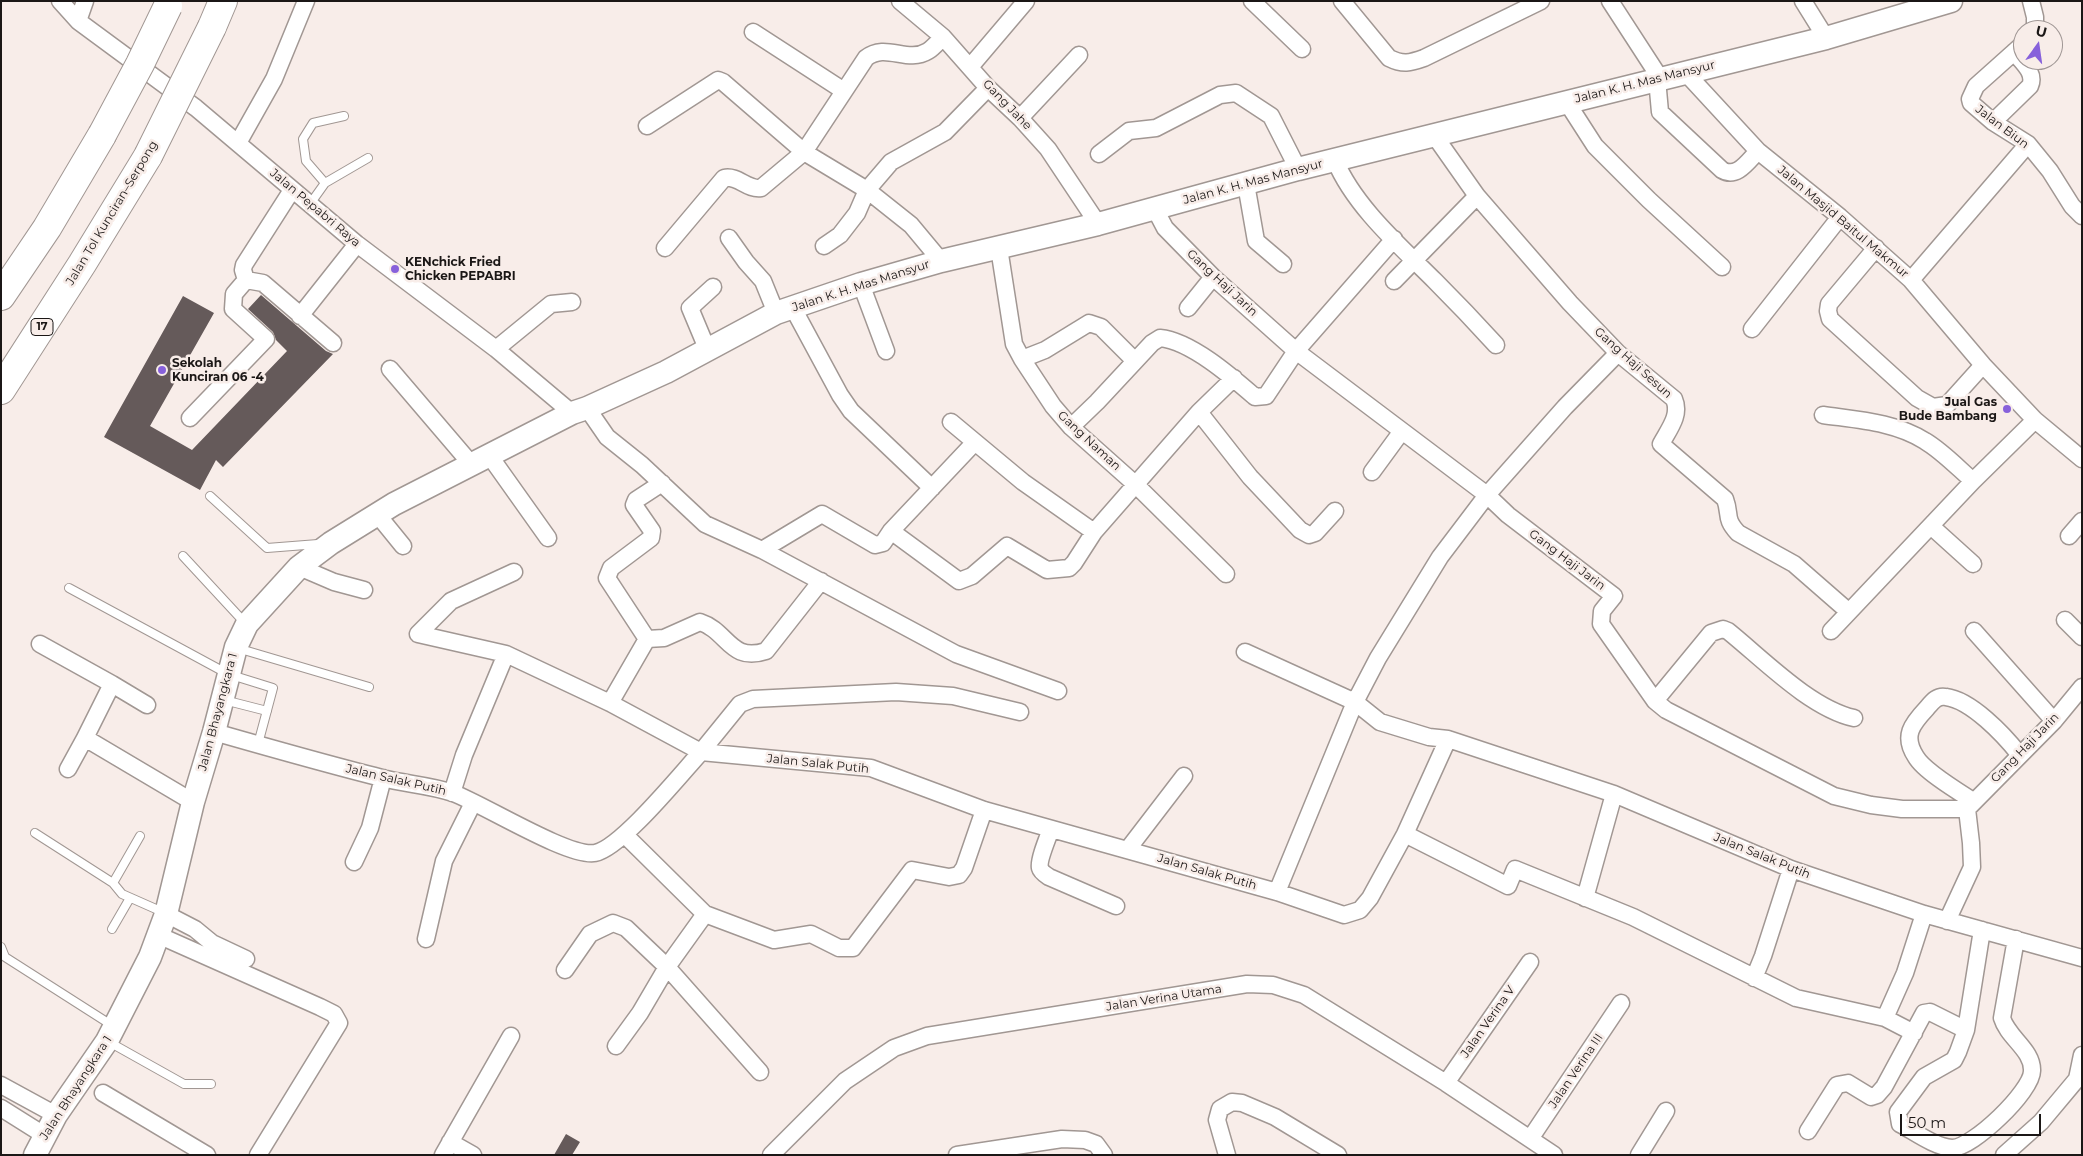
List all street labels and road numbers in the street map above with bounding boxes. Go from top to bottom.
street label: Jalan K. H. Mas Mansyur [1574,58,1716,106]
street label: Gang Jahe [979,77,1035,133]
street label: Jalan Biun [1972,102,2032,152]
street label: Jalan Tol Kunciran–Serpong [63,138,161,288]
street label: Jalan K. H. Mas Mansyur [1182,156,1324,208]
street label: Jalan Masjid Baitul Makmur [1775,163,1911,281]
street label: Jalan Pepabri Raya [267,166,363,250]
street label: Gang Haji Jarin [1184,247,1260,319]
street label: Jalan K. H. Mas Mansyur [790,257,932,315]
road number: 17 [31,318,53,336]
street label: Gang Haji Sesun [1591,325,1675,401]
street label: Gang Naman [1055,408,1123,474]
street label: Gang Haji Jarin [1526,527,1608,593]
street label: Jalan Bhayangkara 1 [195,652,241,772]
street label: Gang Haji Jarin [1988,710,2062,786]
street label: Jalan Salak Putih [766,751,870,777]
street label: Jalan Salak Putih [344,761,448,799]
street label: Jalan Salak Putih [1712,830,1812,882]
street label: Jalan Salak Putih [1156,851,1258,893]
street label: Jalan Verina Utama [1105,982,1223,1014]
street label: Jalan Verina V [1458,983,1518,1061]
street label: Jalan Verina III [1546,1031,1606,1111]
street label: Jalan Bhayangkara 1 [37,1033,115,1143]

